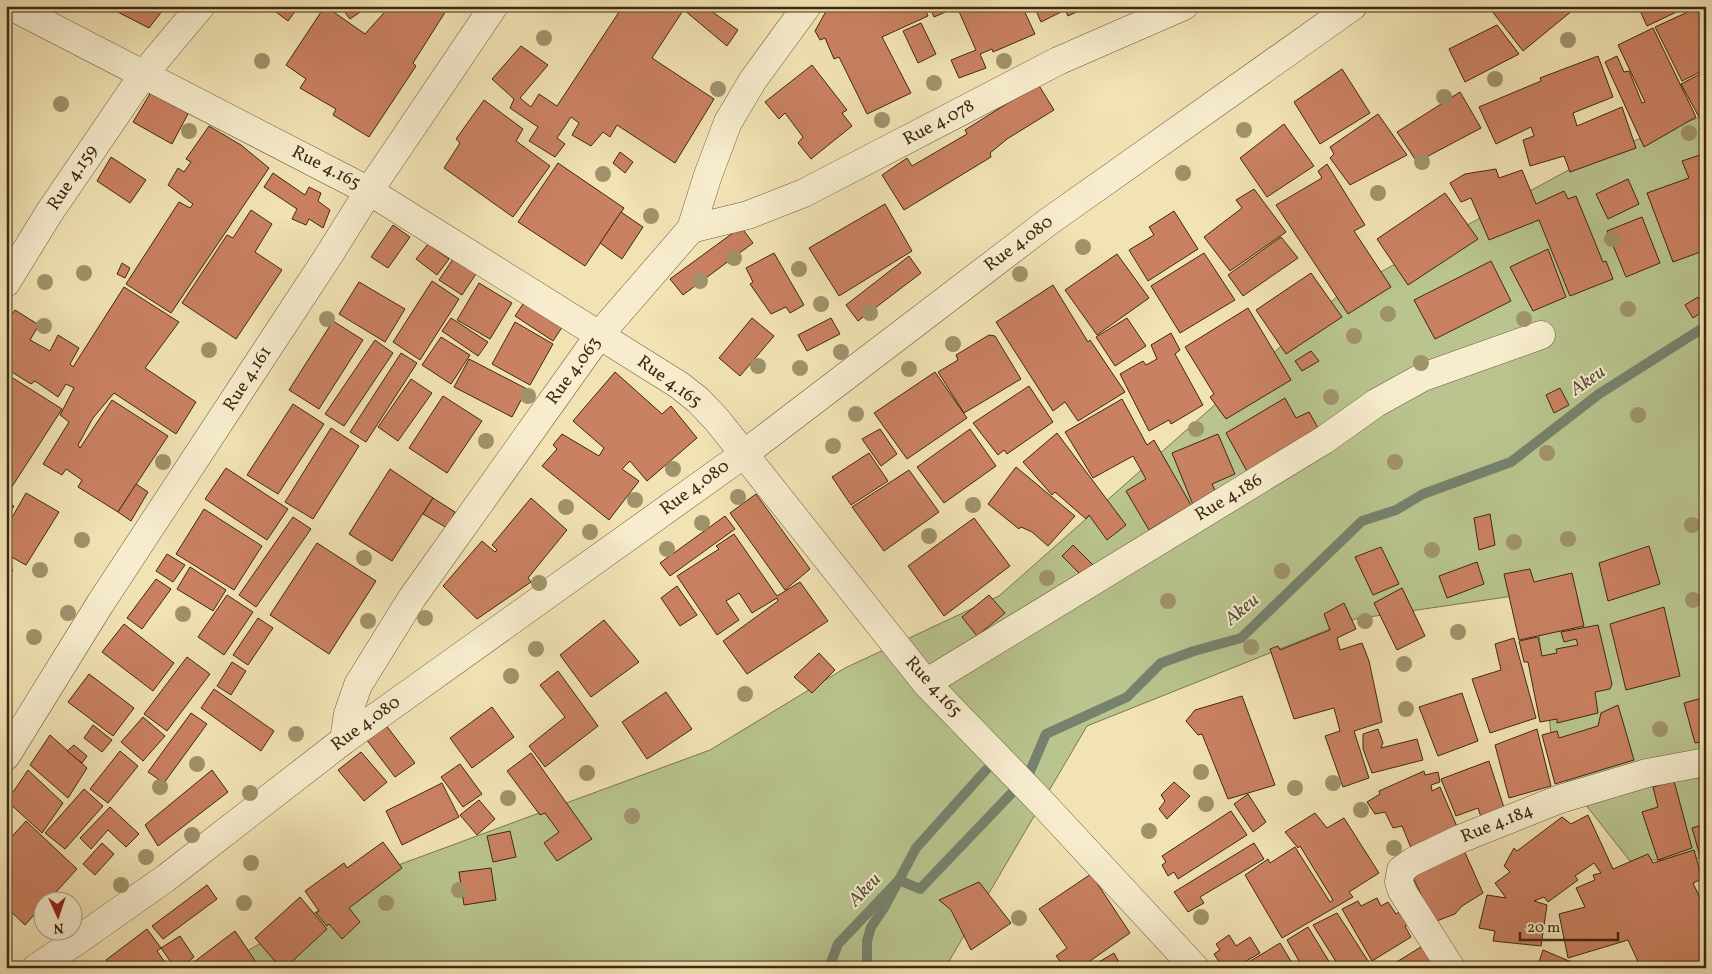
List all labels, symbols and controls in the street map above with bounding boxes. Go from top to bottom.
street label: Rue 4.078 [899,94,979,152]
street label: Rue 4.159 [42,140,104,216]
street label: Rue 4.165 [287,140,365,196]
street label: Rue 4.080 [979,210,1059,278]
street label: Rue 4.063 [541,332,607,410]
street label: Rue 4.161 [218,342,278,416]
street label: Rue 4.165 [632,350,706,414]
water label: Akeu [1564,359,1611,403]
street label: Rue 4.080 [655,454,735,522]
street label: Rue 4.186 [1190,468,1268,528]
water label: Akeu [1218,588,1265,633]
street label: Rue 4.165 [899,651,967,723]
street label: Rue 4.080 [326,690,406,758]
street label: Rue 4.184 [1457,798,1537,850]
water label: Akeu [842,867,888,913]
north arrow [32,892,82,942]
scale bar [1520,909,1617,941]
text: N [53,918,64,937]
text: 20 m [1527,918,1560,939]

